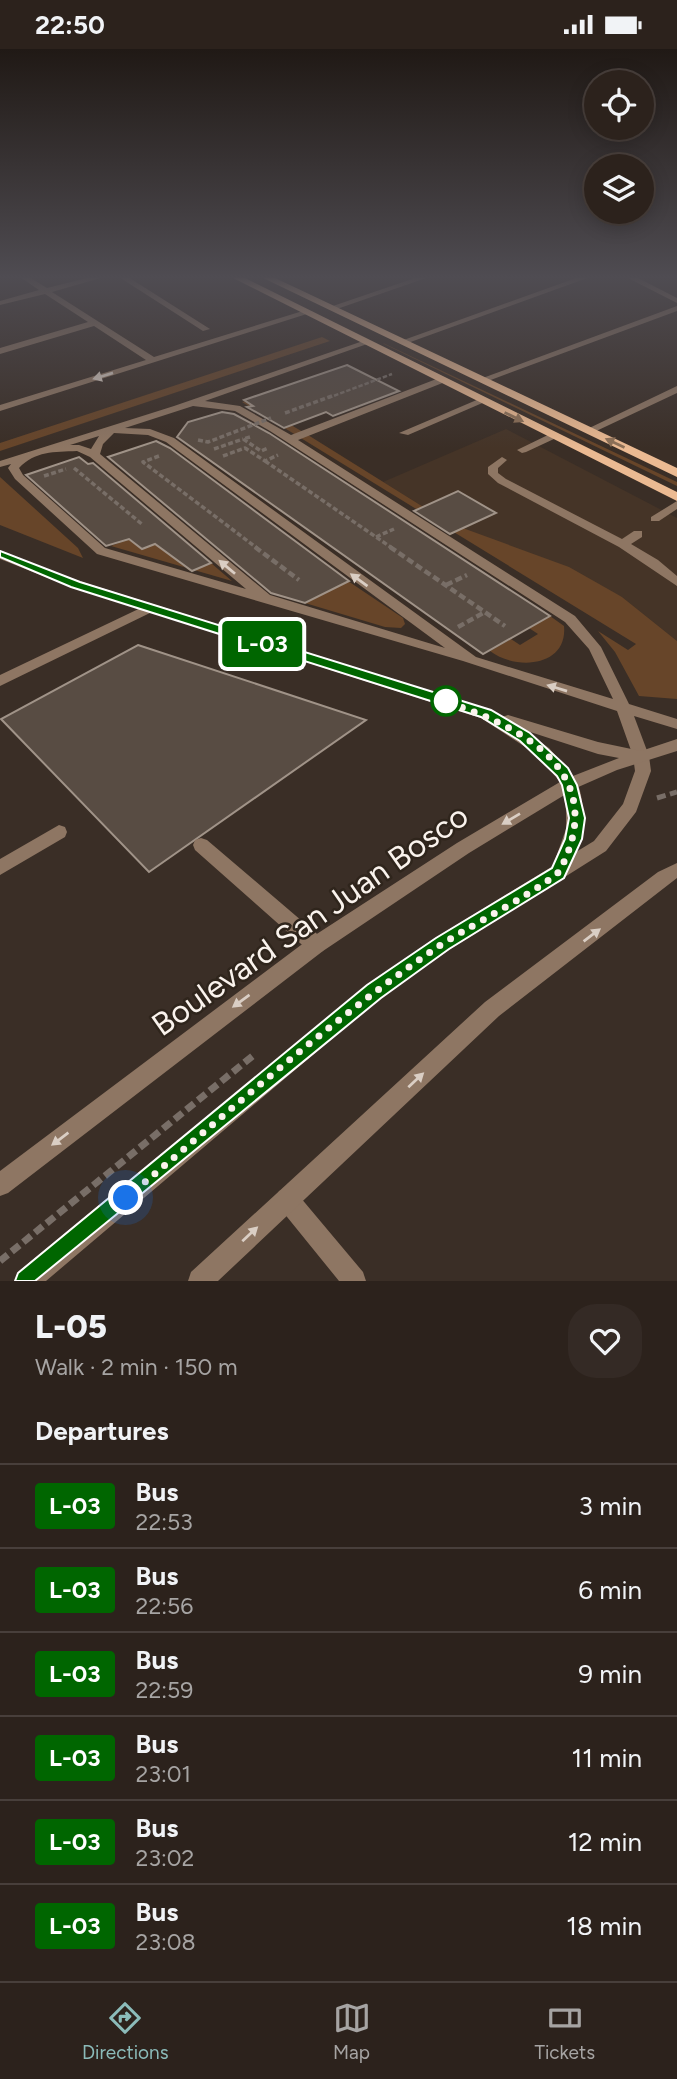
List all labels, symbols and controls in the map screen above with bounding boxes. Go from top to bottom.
text: 22:50 [35,9,105,41]
map controls [584,70,654,224]
button: locate [584,70,654,140]
button: layers [584,154,654,224]
one-way arrow [92,372,113,382]
one-way arrow [504,412,524,423]
one-way arrow [605,438,625,449]
one-way arrow [219,560,236,575]
one-way arrow [350,573,369,587]
line badge: L-03 [213,621,311,667]
text: L-03 [236,629,288,658]
one-way arrow [546,683,567,693]
unlabelled marker [431,686,461,716]
street label: Boulevard San Juan Bosco [145,796,475,1044]
one-way arrow [501,813,520,826]
one-way arrow [582,927,600,942]
one-way arrow [232,994,250,1008]
one-way arrow [407,1072,424,1088]
one-way arrow [51,1132,69,1146]
your location [108,1180,143,1215]
one-way arrow [241,1227,258,1243]
button: heart [568,1304,642,1378]
text: L-05 [35,1307,107,1346]
text: Walk · 2 min · 150 m [35,1353,238,1381]
text: Departures [35,1415,169,1447]
text: Bus [136,1476,178,1508]
text: 3 min [579,1490,642,1522]
text: L-03 [49,1491,101,1520]
text: 22:53 [136,1508,193,1536]
text: Bus [136,1560,178,1592]
text: 6 min [578,1574,642,1606]
text: L-03 [49,1575,101,1604]
text: 22:56 [136,1592,193,1620]
text: Bus [136,1644,178,1676]
text: 9 min [578,1658,642,1690]
text: L-03 [49,1659,101,1688]
text: 22:59 [136,1676,193,1704]
text: Bus [136,1728,178,1760]
text: 11 min [571,1742,642,1774]
text: L-03 [49,1743,101,1772]
text: 23:01 [136,1760,191,1788]
text: Bus [136,1812,178,1844]
text: 12 min [568,1826,642,1858]
text: L-03 [49,1827,101,1856]
text: 23:02 [136,1844,194,1872]
text: Bus [136,1896,178,1928]
text: 18 min [566,1910,642,1942]
text: L-03 [49,1911,101,1940]
text: 23:08 [136,1928,196,1956]
tab: Directions [82,1999,169,2064]
tab: Map [333,1999,371,2064]
tab: Tickets [534,1999,595,2064]

